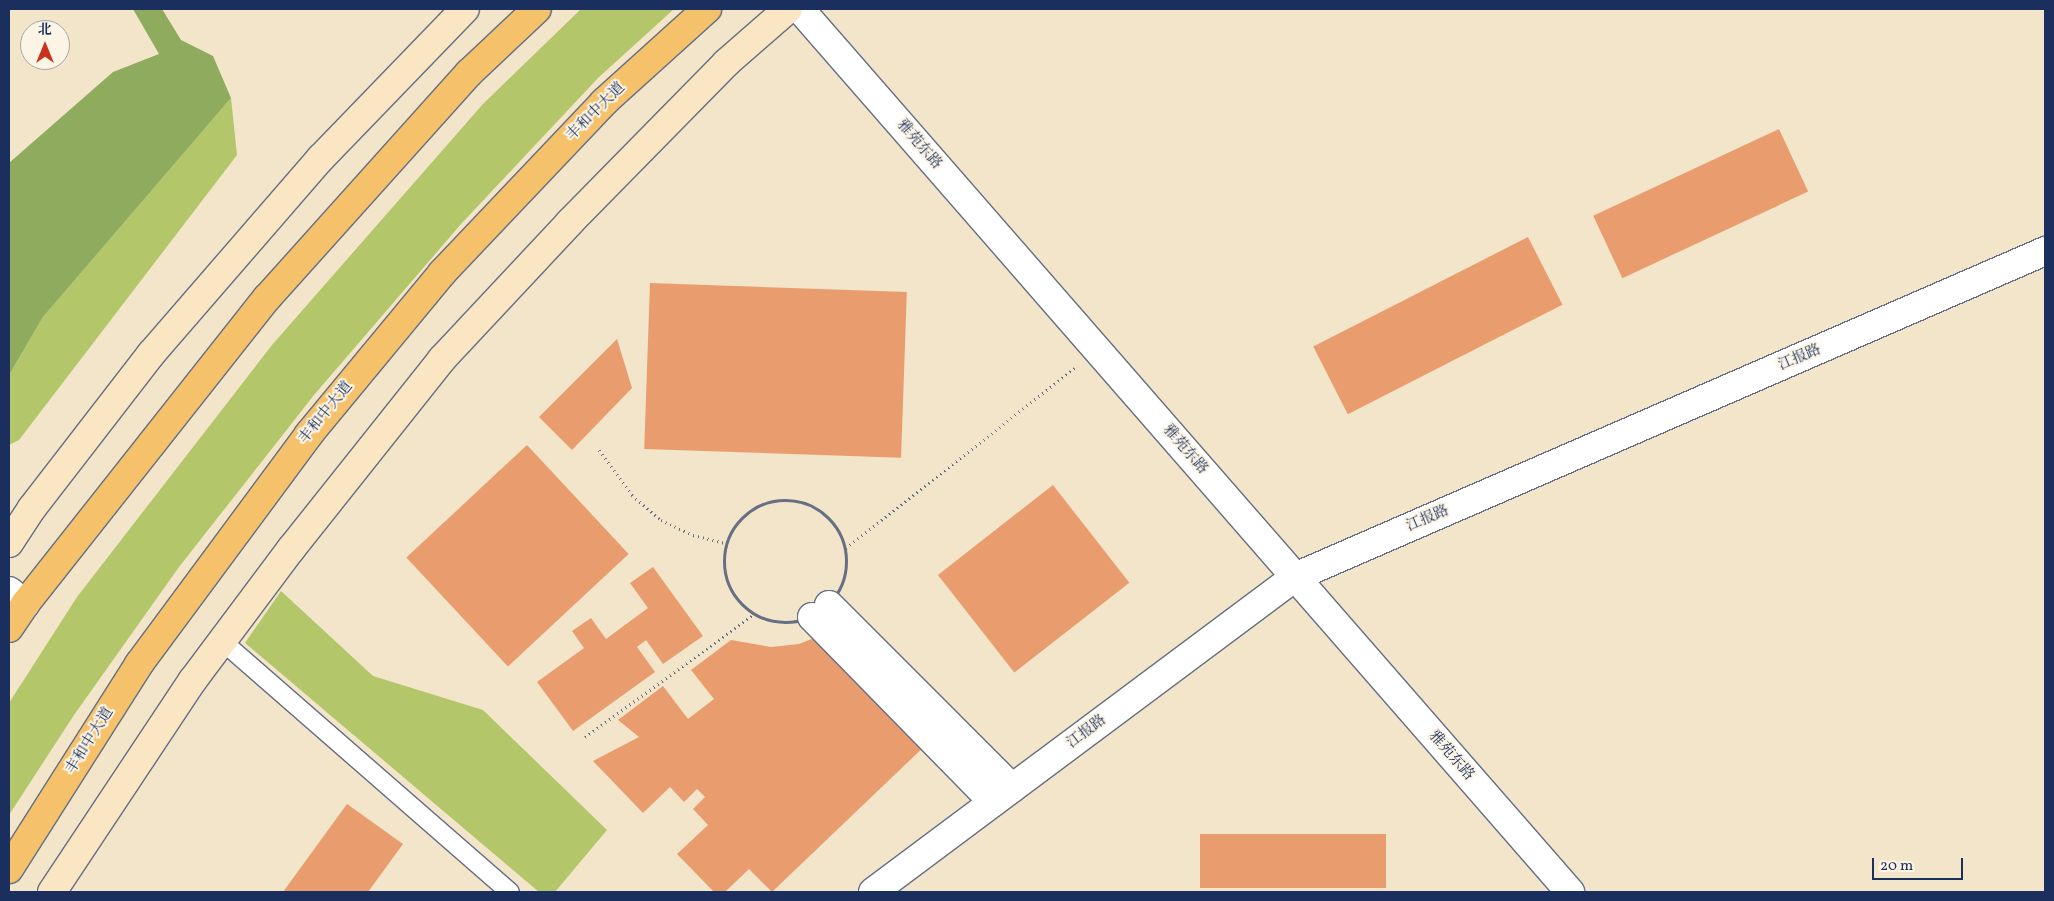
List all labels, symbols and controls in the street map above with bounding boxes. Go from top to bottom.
north arrow [20,20,70,70]
text: 北 [38,21,52,40]
street label: 丰和中大道 [563,79,629,145]
street label: 雅苑东路 [893,116,945,174]
street label: 江报路 [1776,341,1824,375]
street label: 丰和中大道 [295,378,357,448]
street label: 雅苑东路 [1159,421,1211,479]
street label: 江报路 [1404,502,1452,536]
street label: 丰和中大道 [62,704,118,778]
street label: 江报路 [1064,711,1110,753]
street label: 雅苑东路 [1425,727,1477,785]
scale bar [1874,848,1965,880]
text: 20 m [1880,856,1913,877]

